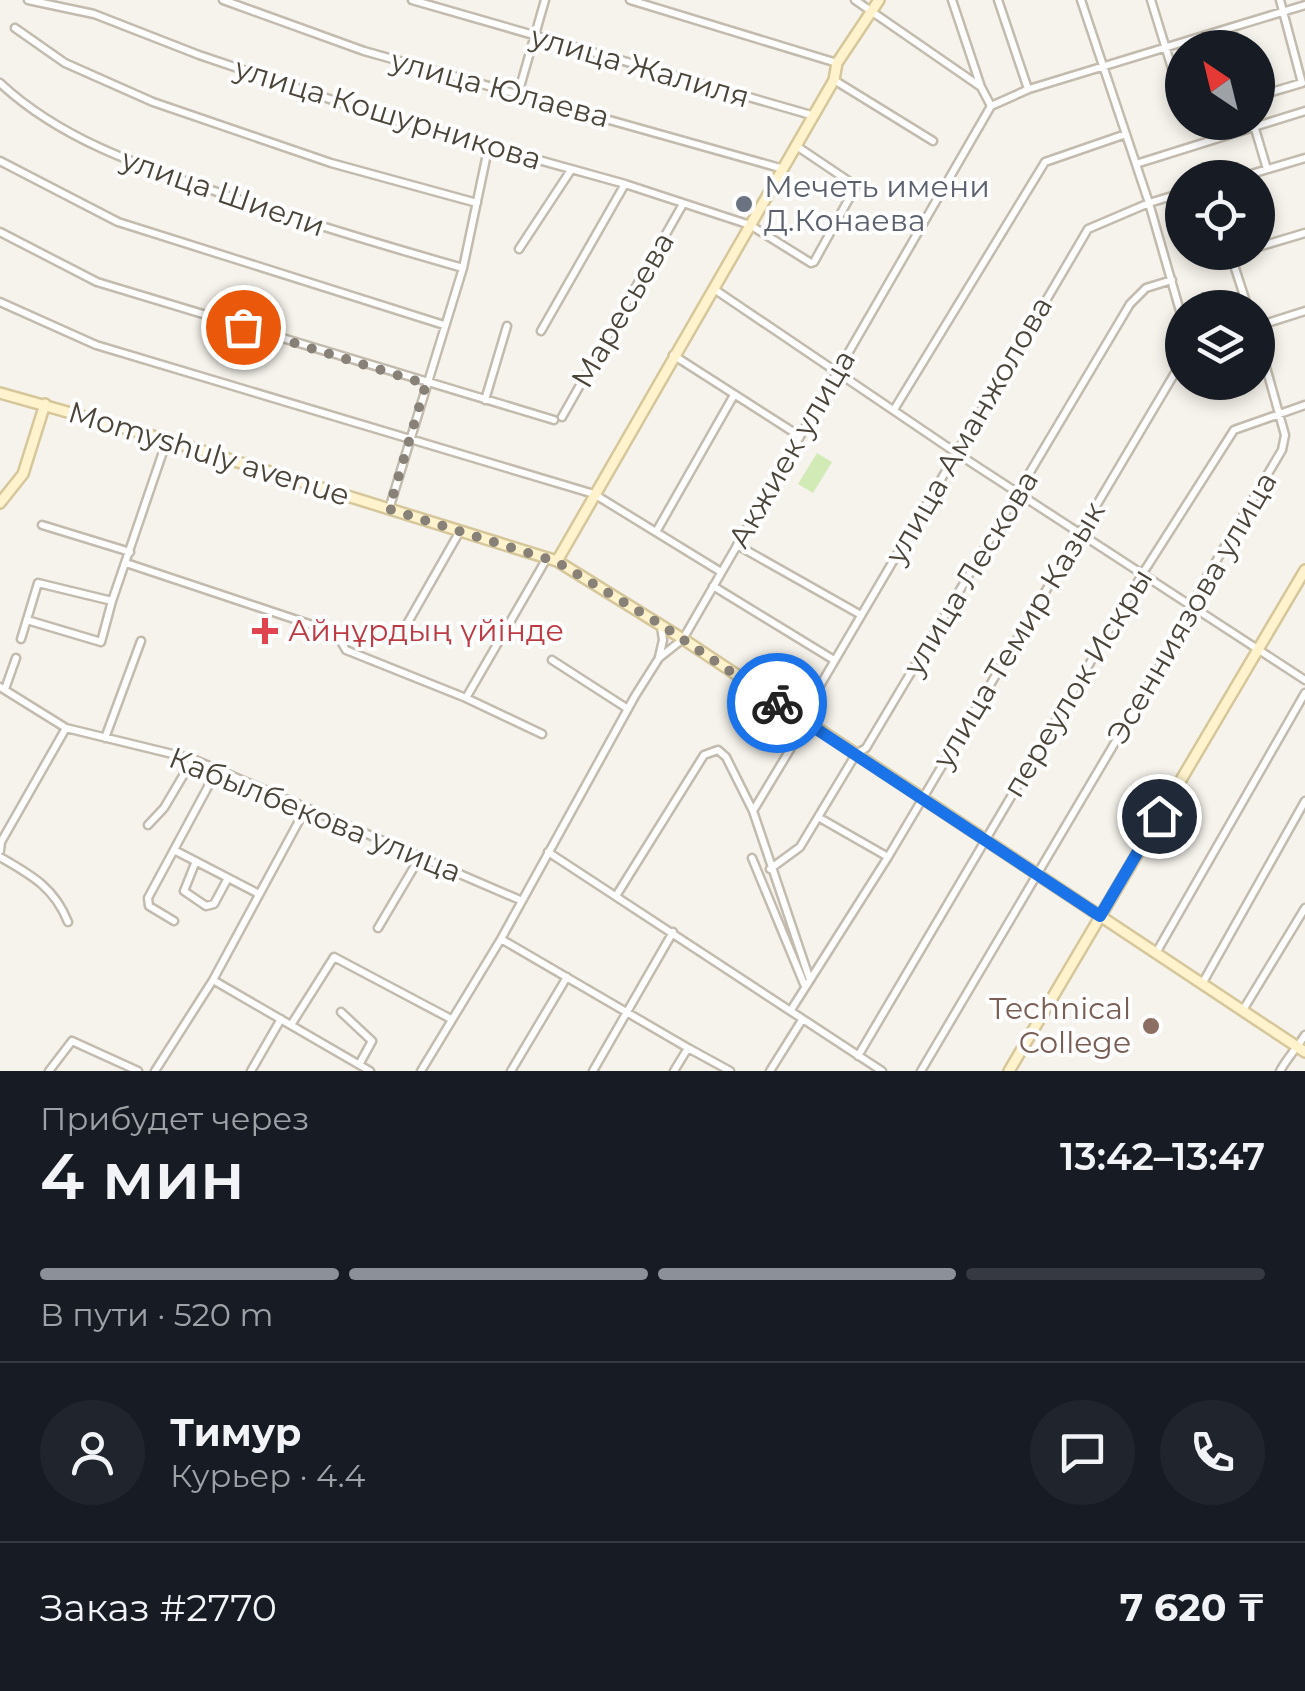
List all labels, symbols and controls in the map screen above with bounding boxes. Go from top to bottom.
street label: улица Жалиля [526,17,754,115]
north arrow [1165,30,1275,140]
map controls [1165,30,1275,400]
street label: улица Юлаева [386,41,613,135]
street label: улица Кошурникова [229,49,546,178]
street label: улица Шиели [116,140,330,245]
button: locate [1165,160,1275,270]
place label: Мечеть имени Д.Конаева [764,168,990,239]
marker: Мечеть имени Д.Конаева [733,193,755,215]
street label: Маресьева [563,225,682,394]
pin [201,285,286,370]
street label: улица Аманжолова [876,290,1060,571]
button: layers [1165,290,1275,400]
icon: bag [216,300,271,355]
street label: Акжиек улица [720,343,863,554]
street label: Momyshuly avenue [64,393,354,514]
street label: улица Лескова [894,464,1046,683]
street label: Эсенниязова улица [1099,465,1285,750]
street label: улица Темир Казык [924,494,1113,775]
street label: переулок Искры [995,562,1160,804]
place label: Айнұрдың үйінде [288,612,564,649]
marker: Айнұрдың үйінде [252,618,278,644]
courier [727,653,827,753]
icon: bike [750,676,805,731]
street label: Кабылбекова улица [164,739,467,890]
pin [1117,774,1202,859]
icon: home [1132,789,1187,844]
place label: Technical College [989,990,1131,1061]
marker: Technical College [1140,1015,1162,1037]
text: Прибудет через [40,1099,309,1138]
text: 13:42–13:47 [1060,1133,1265,1180]
text: 4 мин [40,1136,245,1215]
text: В пути · 520 m [40,1295,273,1334]
button: person [40,1400,145,1505]
button: chat [1030,1400,1135,1505]
button: phone [1160,1400,1265,1505]
text: Тимур [170,1409,301,1456]
text: Курьер · 4.4 [170,1456,365,1495]
text: Заказ #2770 [40,1584,277,1631]
text: 7 620 ₸ [1120,1584,1265,1631]

